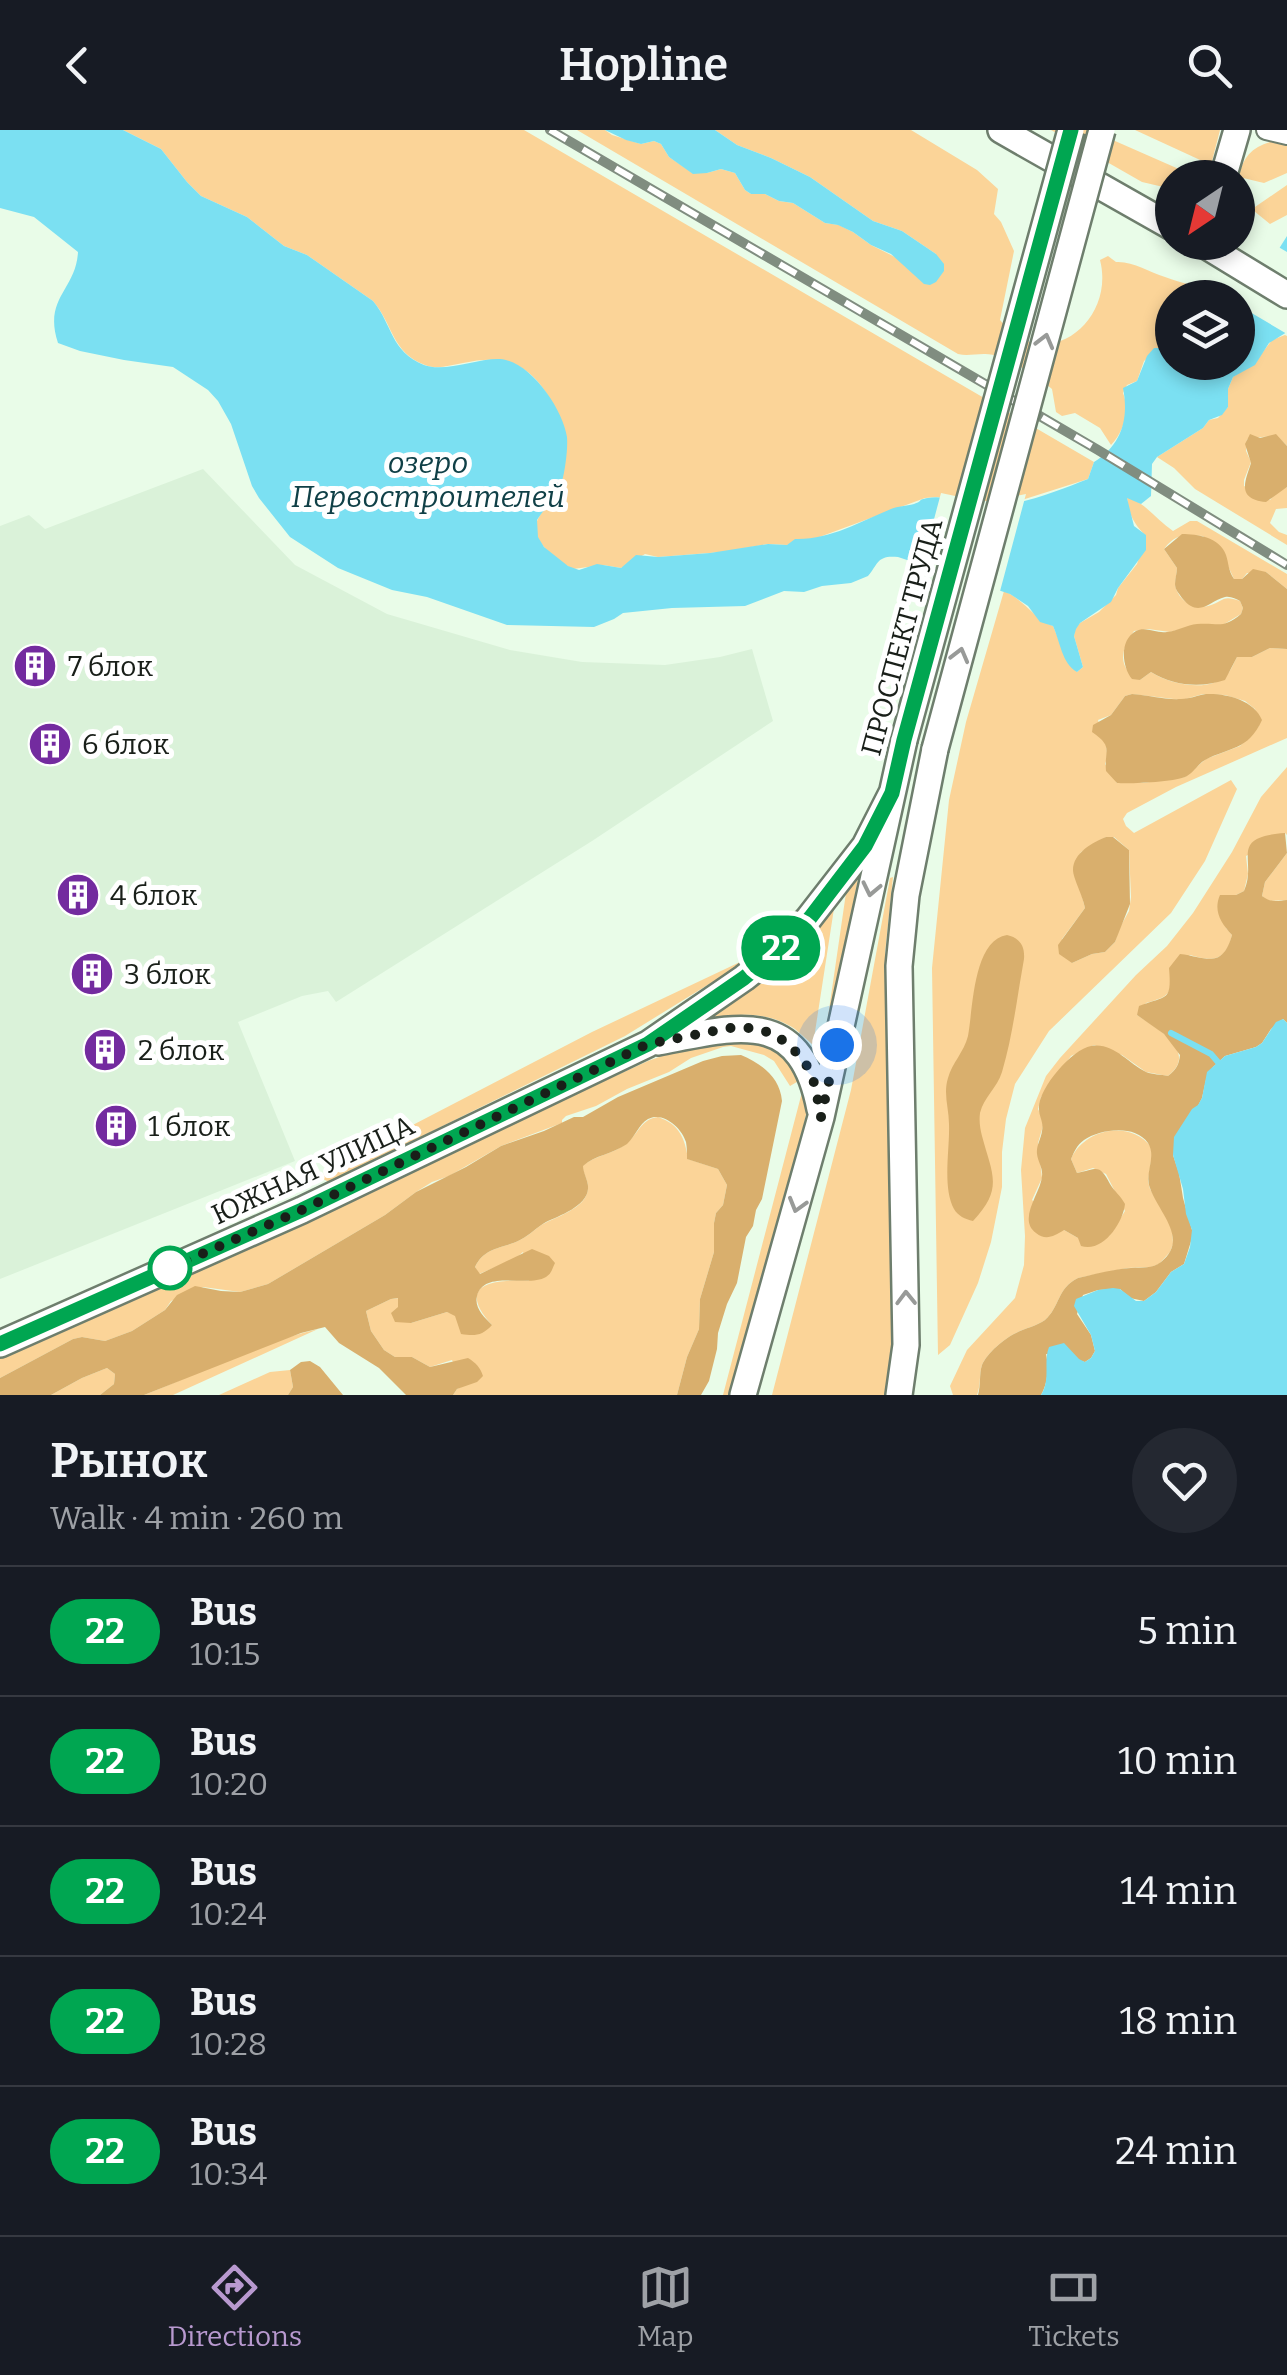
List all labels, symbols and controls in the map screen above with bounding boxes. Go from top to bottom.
icon: back [50,38,105,93]
text: Hopline [559,38,728,92]
icon: search [1182,38,1237,93]
north arrow [1155,160,1255,260]
map controls [1155,160,1255,380]
button: layers [1155,280,1255,380]
one-way arrow [1034,333,1055,350]
water label: озеро Первостроителей [291,445,565,515]
street label: ПРОСПЕКТ ТРУДА [855,515,950,759]
building icon: 7 блок [12,643,58,689]
one-way arrow [949,647,970,664]
place label: 7 блок [68,650,153,683]
building icon: 6 блок [27,721,73,767]
place label: 6 блок [82,728,170,761]
building icon: 4 блок [55,872,101,918]
place label: 4 блок [110,879,198,912]
one-way arrow [862,880,883,897]
line badge: 22 [736,916,826,980]
text: 22 [761,927,801,969]
building icon: 3 блок [69,951,115,997]
place label: 3 блок [124,958,211,991]
your location [812,1020,862,1070]
building icon: 2 блок [82,1027,128,1073]
place label: 2 блок [138,1034,225,1067]
building icon: 1 блок [93,1103,139,1149]
street label: ЮЖНАЯ УЛИЦА [206,1109,420,1231]
place label: 1 блок [148,1110,231,1143]
one-way arrow [787,1196,808,1213]
unlabelled marker [149,1247,191,1289]
one-way arrow [895,1290,917,1306]
button: heart [1132,1428,1237,1533]
text: Рынок [50,1432,207,1490]
text: Walk · 4 min · 260 m [50,1499,343,1537]
text: Bus [190,1589,257,1635]
text: 5 min [1137,1608,1237,1654]
text: 22 [85,1610,125,1652]
text: 10:15 [190,1635,260,1673]
text: Bus [190,1719,257,1765]
text: 10 min [1118,1738,1237,1784]
text: 22 [85,1740,125,1782]
text: 10:20 [190,1765,268,1803]
text: Bus [190,1849,257,1895]
text: 14 min [1120,1868,1237,1914]
text: 22 [85,1870,125,1912]
text: 10:24 [190,1895,266,1933]
text: Bus [190,1979,257,2025]
text: 18 min [1120,1998,1237,2044]
text: 22 [85,2000,125,2042]
text: 10:28 [190,2025,267,2063]
text: Bus [190,2109,257,2155]
text: 24 min [1115,2128,1237,2174]
text: 22 [85,2130,125,2172]
text: 10:34 [190,2155,267,2193]
tab: Directions [167,2260,302,2353]
tab: Map [637,2260,693,2353]
tab: Tickets [1028,2260,1120,2353]

